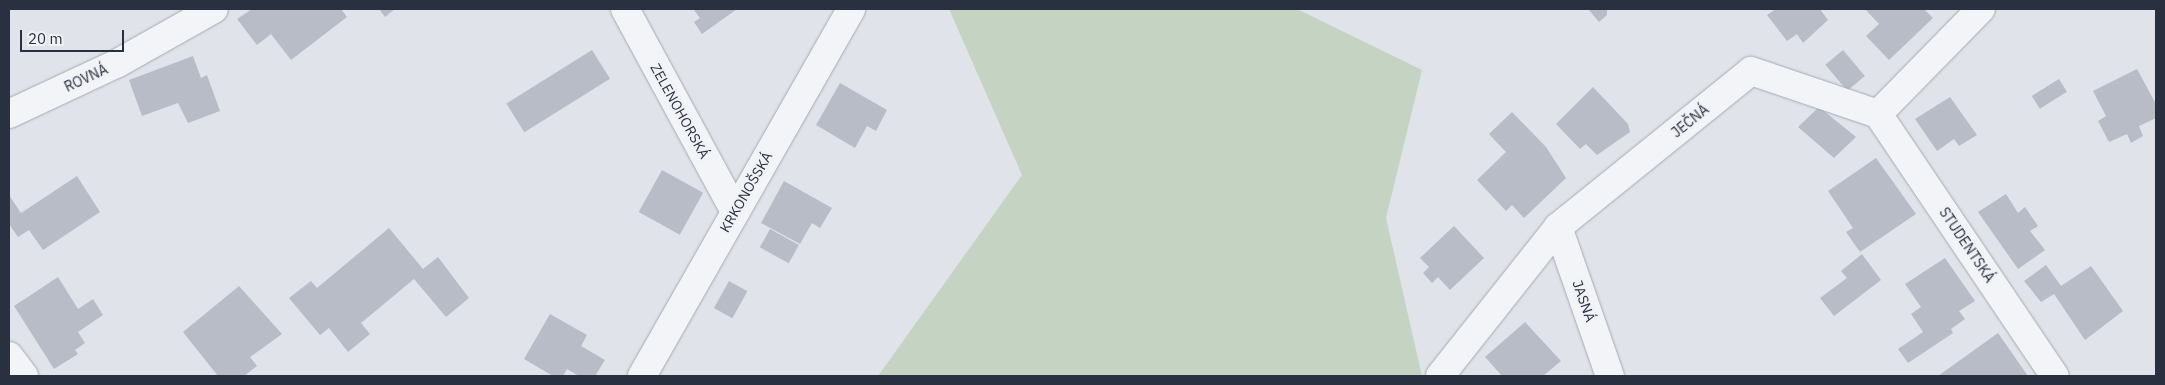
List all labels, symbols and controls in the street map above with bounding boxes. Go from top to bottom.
scale bar [22,20,126,52]
text: 20 m [28,29,63,48]
street label: ROVNÁ [62,61,110,95]
street label: ZELENOHORSKÁ [647,61,713,161]
street label: JEČNÁ [1668,101,1712,141]
street label: KRKONOŠSKÁ [716,149,776,235]
street label: STUDENTSKÁ [1936,204,1998,286]
street label: JASNÁ [1569,278,1599,324]

